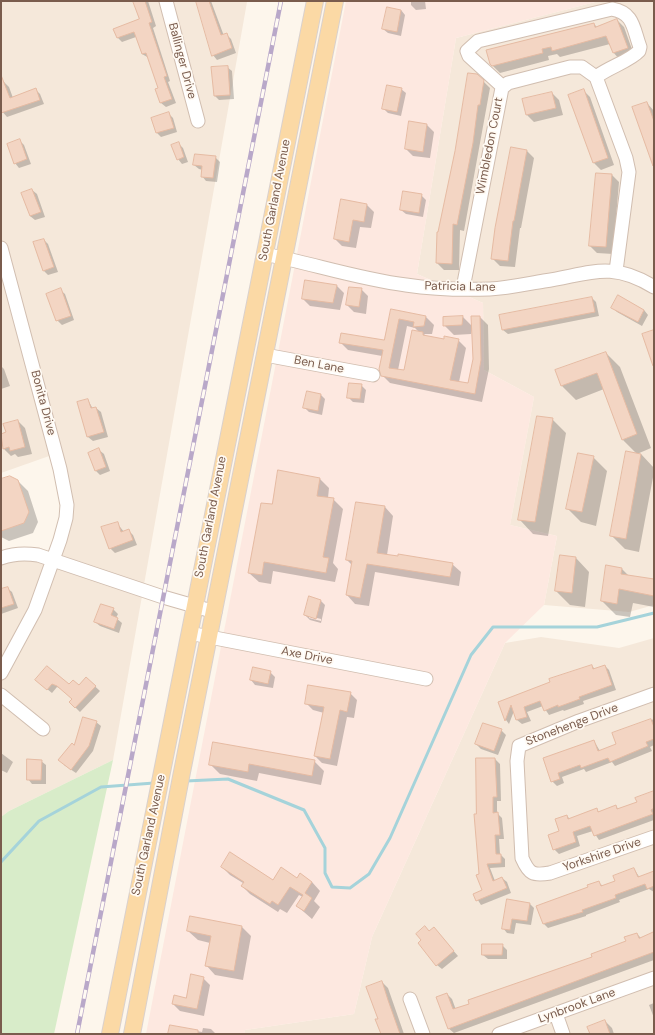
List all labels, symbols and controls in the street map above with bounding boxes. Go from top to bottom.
street label: Ballinger Drive [165,21,199,101]
street label: Wimbledon Court [474,96,506,196]
street label: South Garland Avenue [256,138,294,262]
street label: Patricia Lane [424,279,496,295]
street label: Ben Lane [293,353,345,377]
street label: Bonita Drive [27,369,59,437]
street label: South Garland Avenue [192,455,230,579]
street label: Axe Drive [280,644,334,668]
street label: Stonehenge Drive [524,701,620,749]
street label: South Garland Avenue [129,773,169,897]
street label: Yorkshire Drive [561,835,643,875]
street label: Lynbrook Lane [537,985,617,1027]

